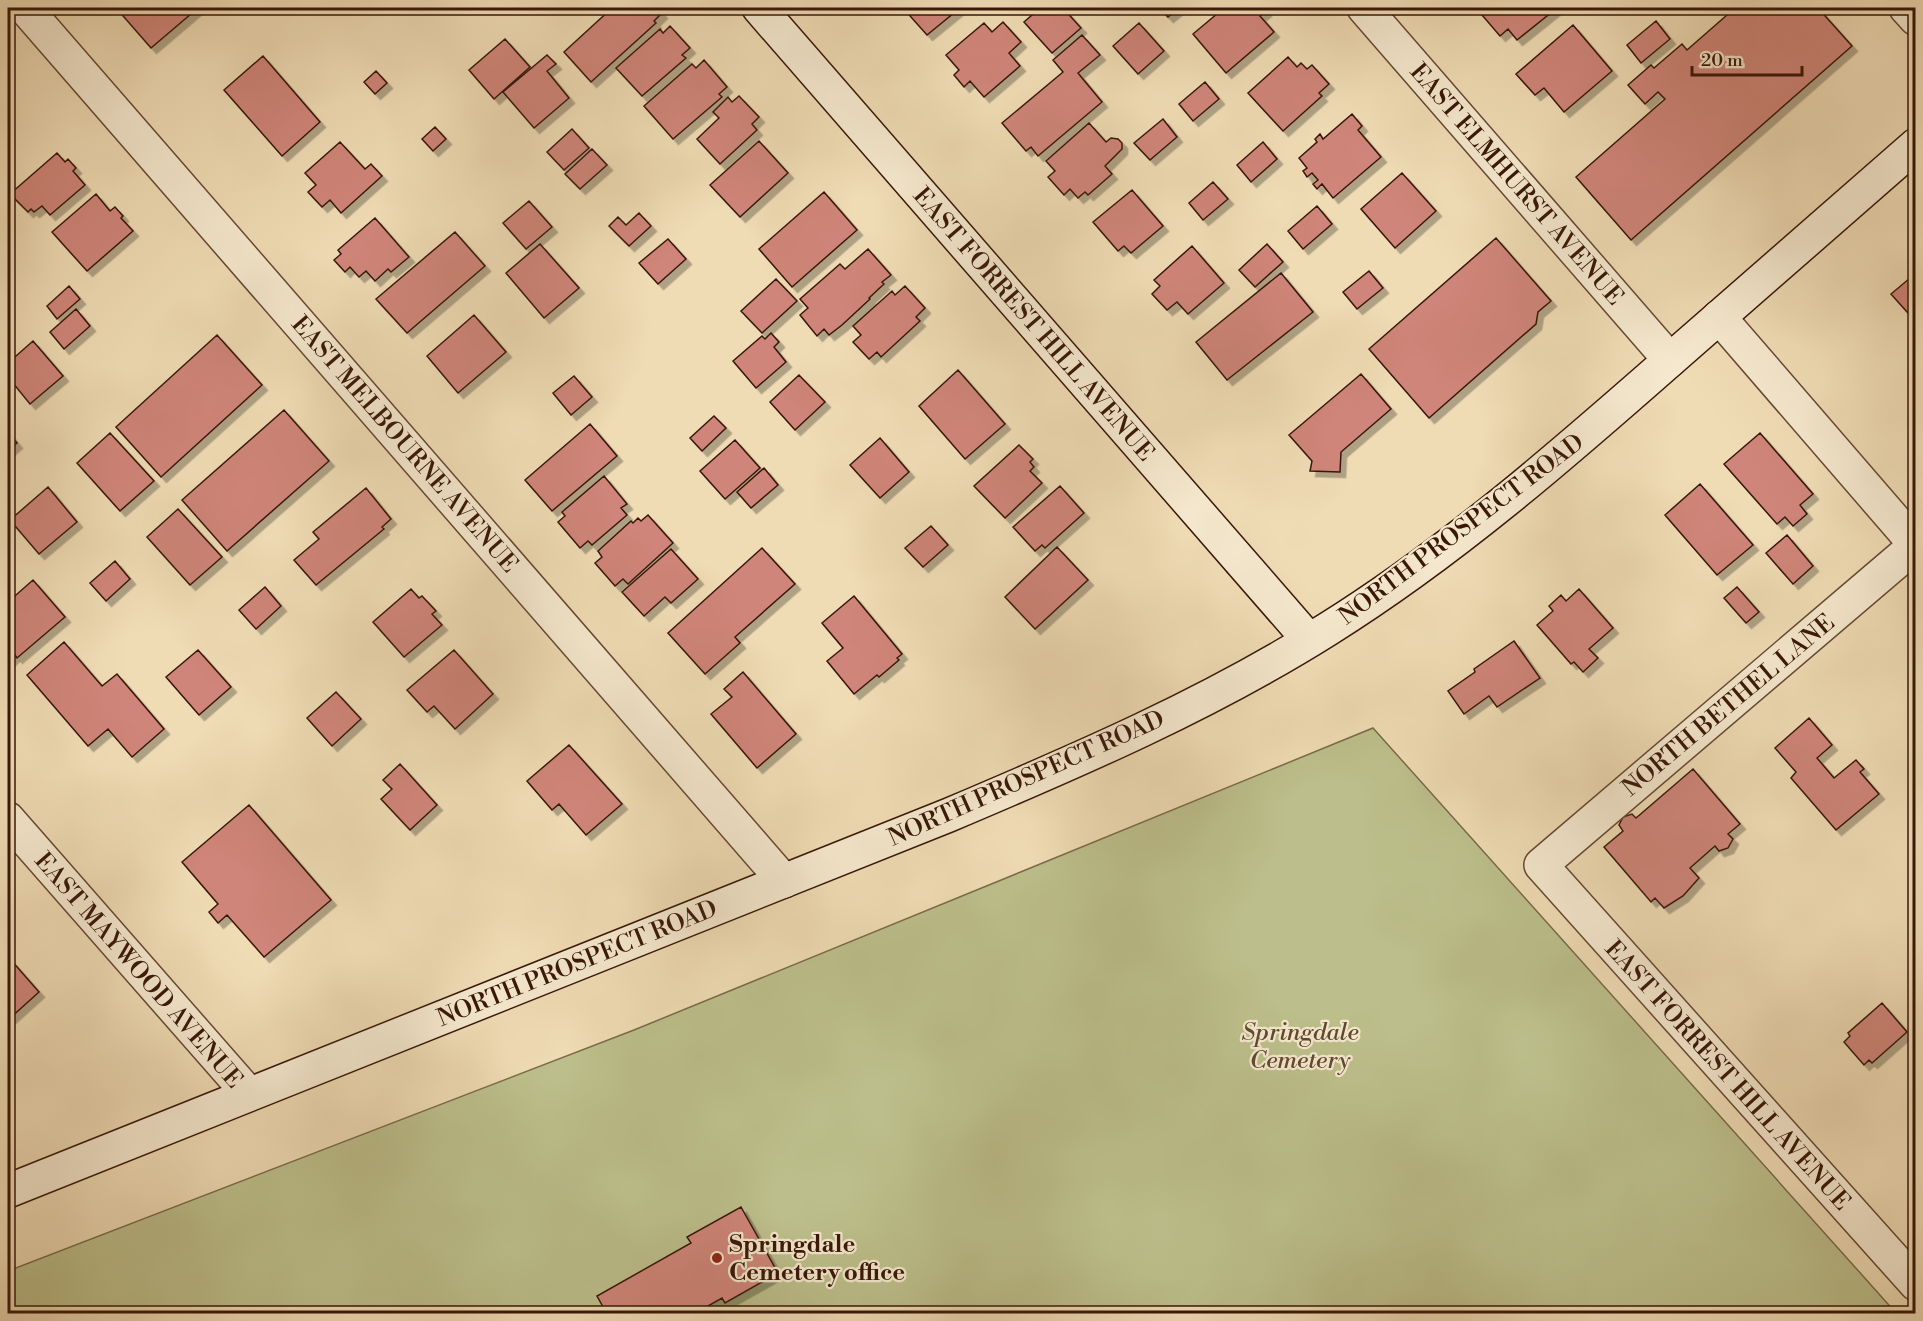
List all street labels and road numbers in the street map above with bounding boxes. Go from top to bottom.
street label: EAST ELMHURST AVENUE [1403,58,1629,312]
street label: EAST FORREST HILL AVENUE [906,182,1160,468]
street label: EAST MELBOURNE AVENUE [284,310,524,579]
street label: NORTH PROSPECT ROAD [1333,428,1590,632]
street label: NORTH BETHEL LANE [1616,608,1841,803]
street label: NORTH PROSPECT ROAD [884,704,1169,853]
street label: EAST MAYWOOD AVENUE [28,847,249,1095]
street label: NORTH PROSPECT ROAD [433,894,722,1034]
street label: EAST FORREST HILL AVENUE [1598,935,1856,1217]

